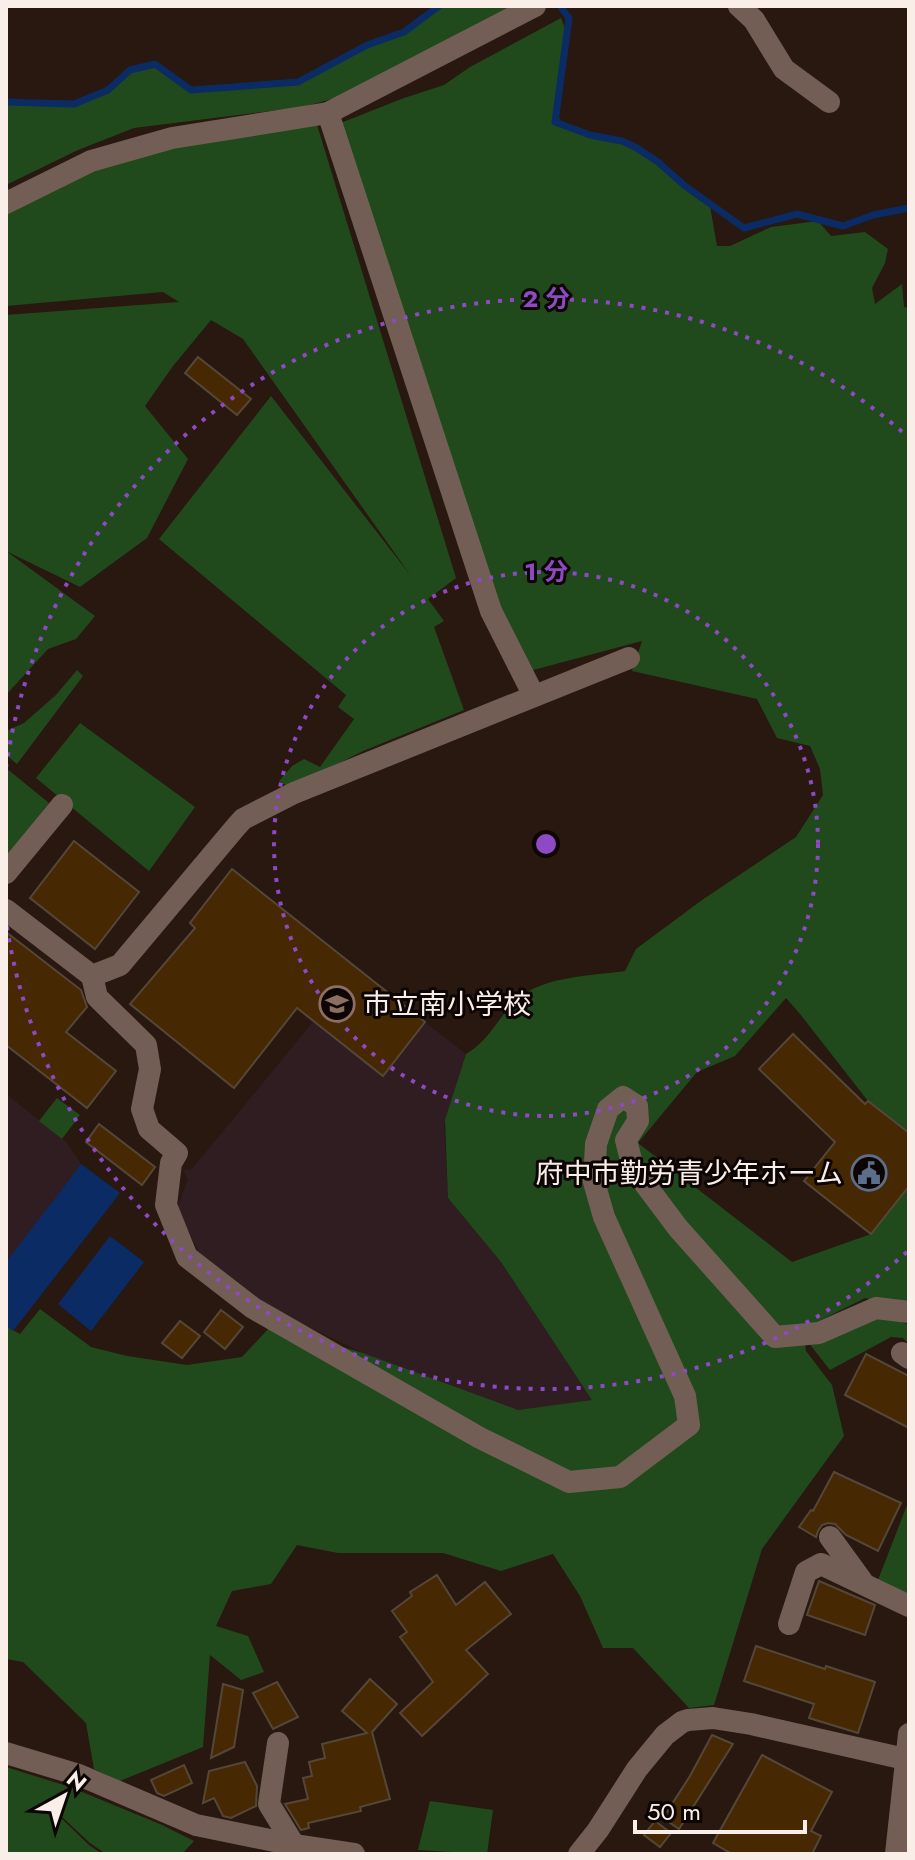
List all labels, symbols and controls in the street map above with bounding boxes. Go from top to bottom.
text: 2 分 [523,281,569,316]
text: 1 分 [524,554,568,589]
centre of rings [532,830,560,858]
place label: 市立南小学校 [363,984,531,1025]
school or university icon: 市立南小学校 [318,985,356,1023]
place label: 府中市勤労青少年ホーム [536,1153,843,1194]
public building icon: 府中市勤労青少年ホーム [850,1154,888,1192]
north arrow [24,1756,104,1836]
text: N [60,1763,94,1799]
scale bar [635,1784,805,1834]
text: 50 m [647,1794,701,1829]

